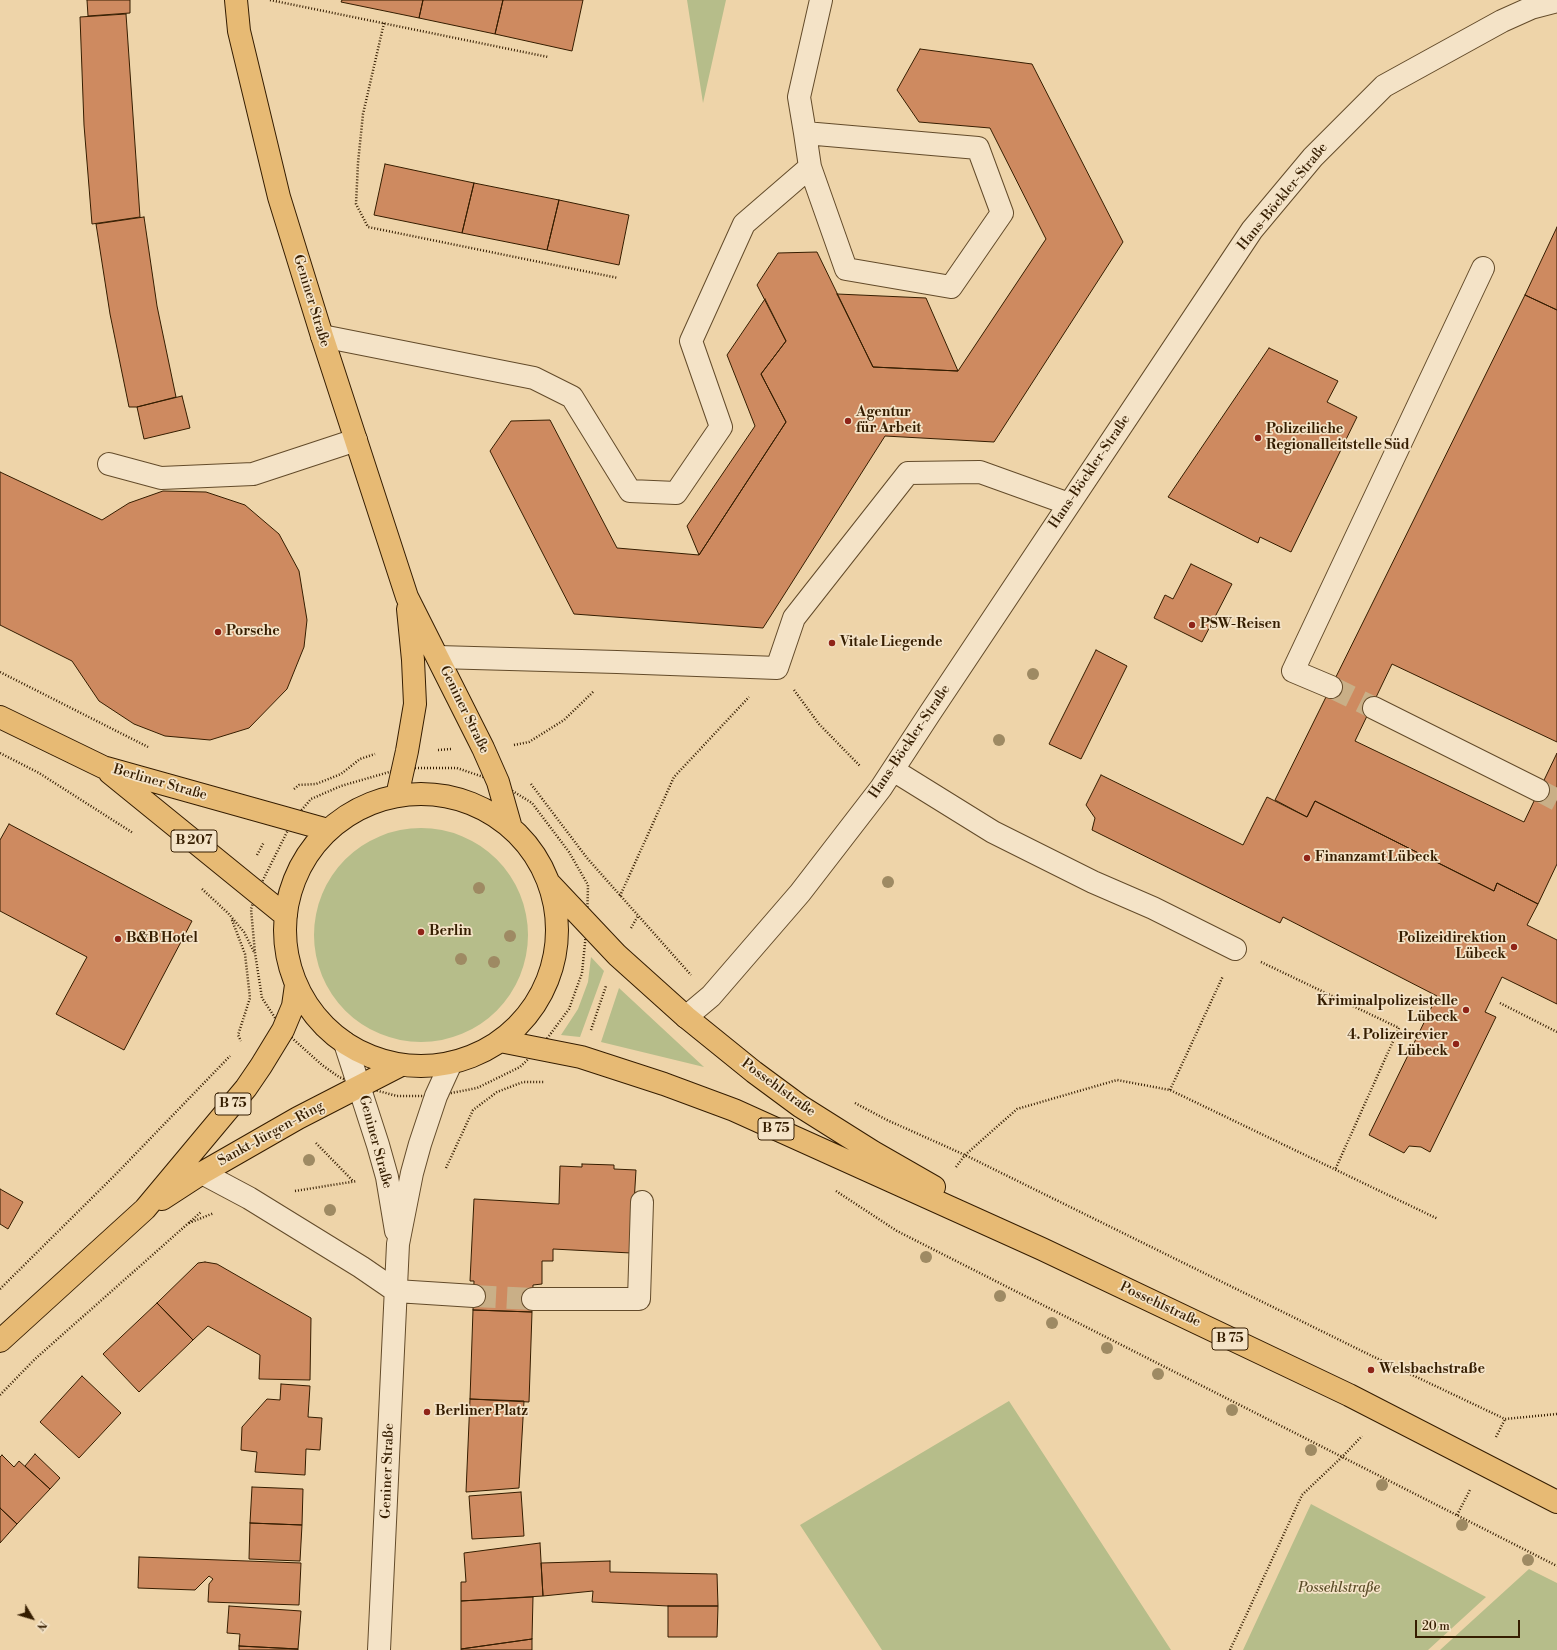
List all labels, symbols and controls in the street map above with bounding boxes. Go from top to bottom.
street label: Hans-Böckler-Straße [1234,140,1332,254]
street label: Geniner Straße [289,253,333,349]
place label: Agentur für Arbeit [856,405,921,438]
street label: Hans-Böckler-Straße [1046,412,1134,532]
marker: Agentur für Arbeit [843,416,853,426]
place label: Polizeiliche Regionalleitstelle Süd [1266,422,1410,454]
marker: Polizeiliche Regionalleitstelle Süd [1253,433,1263,443]
place label: PSW-Reisen [1200,617,1281,633]
marker: PSW-Reisen [1187,620,1197,630]
place label: Porsche [226,624,280,640]
marker: Porsche [213,627,223,637]
place label: Vitale Liegende [840,635,942,651]
marker: Vitale Liegende [827,638,837,648]
street label: Geniner Straße [435,663,493,757]
street label: Hans-Böckler-Straße [866,682,954,802]
street label: Berliner Straße [111,762,209,804]
road number: B 207 [171,830,217,852]
place label: Finanzamt Lübeck [1315,850,1438,866]
marker: Finanzamt Lübeck [1302,853,1312,863]
place label: Berlin [429,924,472,940]
marker: Berlin [416,927,426,937]
place label: B&B Hotel [126,931,198,947]
place label: Polizeidirektion Lübeck [1398,931,1506,964]
marker: B&B Hotel [113,934,123,944]
marker: Polizeidirektion Lübeck [1509,942,1519,952]
place label: Kriminalpolizeistelle Lübeck [1317,994,1458,1026]
marker: Kriminalpolizeistelle Lübeck [1461,1005,1471,1015]
place label: 4. Polizeirevier Lübeck [1347,1028,1448,1060]
marker: 4. Polizeirevier Lübeck [1451,1039,1461,1049]
street label: Possehlstraße [738,1055,818,1121]
road number: B 75 [215,1093,251,1115]
street label: Geniner Straße [355,1094,395,1190]
street label: Sankt-Jürgen-Ring [215,1098,327,1170]
road number: B 75 [758,1118,794,1140]
street label: Possehlstraße [1117,1279,1203,1331]
road number: B 75 [1212,1328,1248,1350]
place label: Welsbachstraße [1379,1362,1485,1378]
marker: Welsbachstraße [1366,1365,1376,1375]
place label: Berliner Platz [435,1404,528,1420]
marker: Berliner Platz [422,1407,432,1417]
street label: Geniner Straße [378,1423,398,1519]
park label: Possehlstraße [1298,1581,1380,1597]
north arrow [12,1598,52,1638]
scale bar [1417,1612,1522,1638]
text: N [33,1618,50,1633]
text: 20 m [1422,1619,1450,1634]

